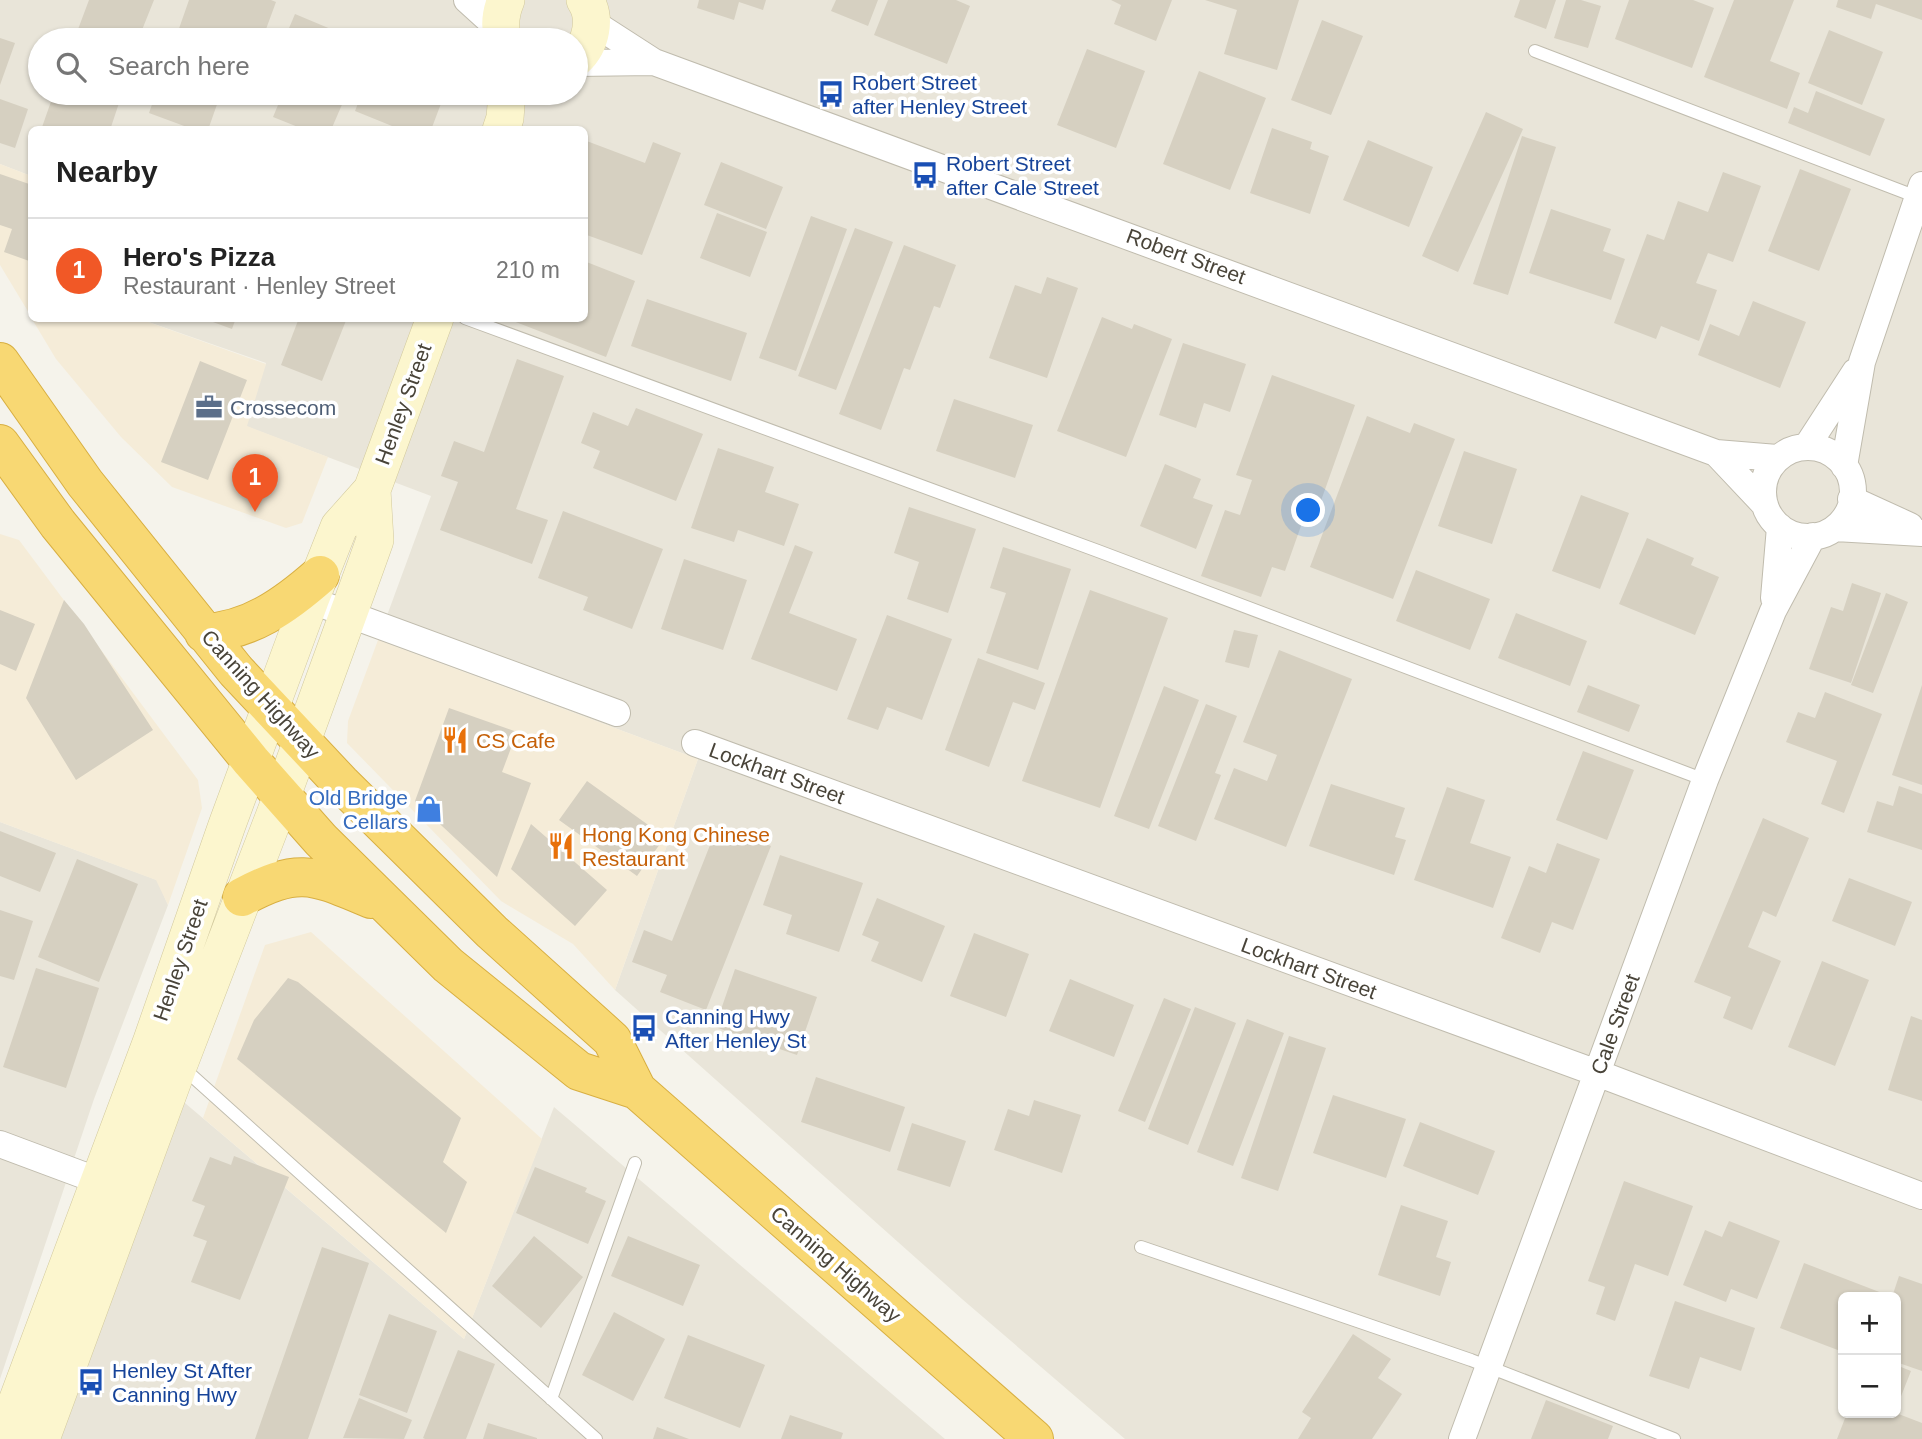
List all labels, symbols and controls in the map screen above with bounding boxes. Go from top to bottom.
search box [28,28,588,105]
icon: search [52,48,90,86]
text: Search here [108,51,250,81]
place label: Robert Street after Henley Street [852,71,1027,118]
bus stop icon: Robert Street after Henley Street [816,79,846,109]
place label: Robert Street after Cale Street [946,152,1099,199]
text: Nearby [56,155,158,188]
bus stop icon: Robert Street after Cale Street [910,160,940,190]
street label: Robert Street [1123,224,1249,288]
text: Hero's Pizza [123,242,275,272]
text: 1 [73,257,85,283]
text: 210 m [496,257,560,283]
text: Restaurant · Henley Street [123,273,395,299]
street label: Henley Street [370,340,436,468]
office icon: Crossecom [194,392,224,422]
place label: Crossecom [230,396,336,419]
pin: 1 [232,454,278,512]
your location [1291,493,1325,527]
street label: Canning Highway [197,625,325,763]
restaurant icon: CS Cafe [440,725,470,755]
place label: CS Cafe [476,729,555,752]
street label: Lockhart Street [706,738,848,808]
place label: Old Bridge Cellars [309,786,408,833]
shop icon: Old Bridge Cellars [414,794,444,824]
place label: Hong Kong Chinese Restaurant [582,823,770,870]
restaurant icon: Hong Kong Chinese Restaurant [546,831,576,861]
street label: Henley Street [148,896,212,1024]
street label: Lockhart Street [1238,933,1380,1003]
street label: Cale Street [1586,971,1644,1077]
place label: Canning Hwy After Henley St [665,1005,806,1052]
bus stop icon: Canning Hwy After Henley St [629,1013,659,1043]
street label: Canning Highway [766,1201,906,1327]
map controls [1838,1292,1901,1418]
button: + [1838,1292,1901,1355]
button: − [1838,1355,1901,1418]
place label: Henley St After Canning Hwy [112,1359,252,1406]
bus stop icon: Henley St After Canning Hwy [76,1367,106,1397]

